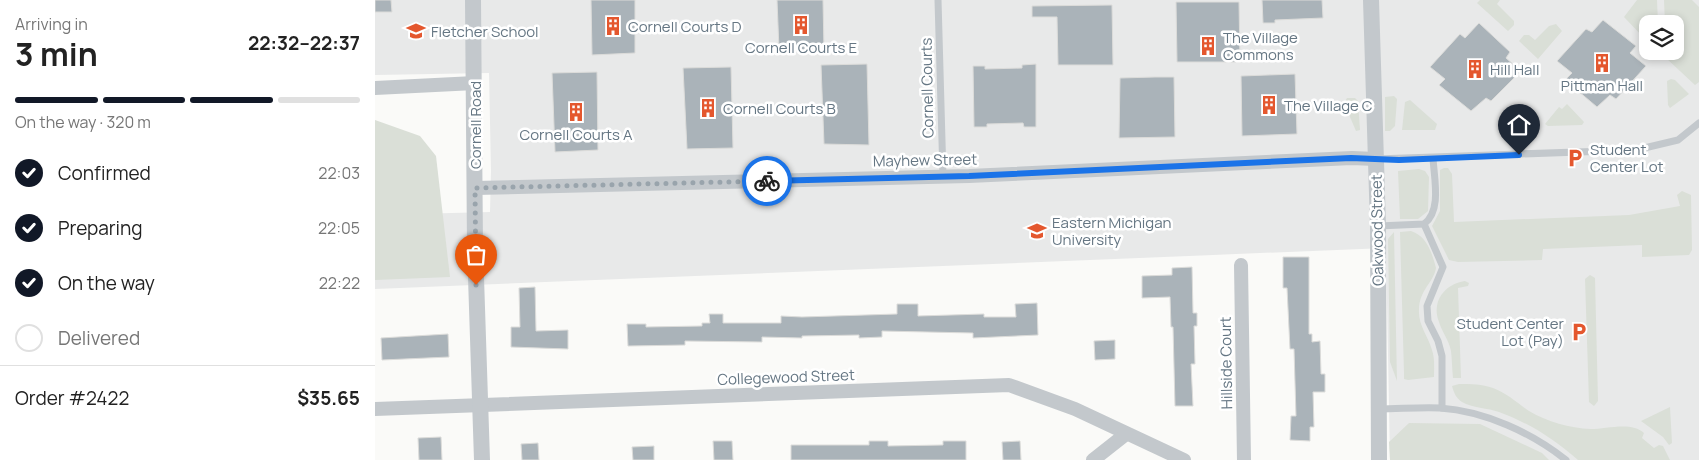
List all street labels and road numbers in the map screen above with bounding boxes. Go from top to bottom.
street label: Cornell Courts [916,37,938,138]
street label: Cornell Road [465,81,486,169]
street label: Mayhew Street [873,149,977,171]
street label: Oakwood Street [1366,174,1388,286]
street label: Hillside Court [1215,316,1237,410]
street label: Collegewood Street [717,364,855,390]

